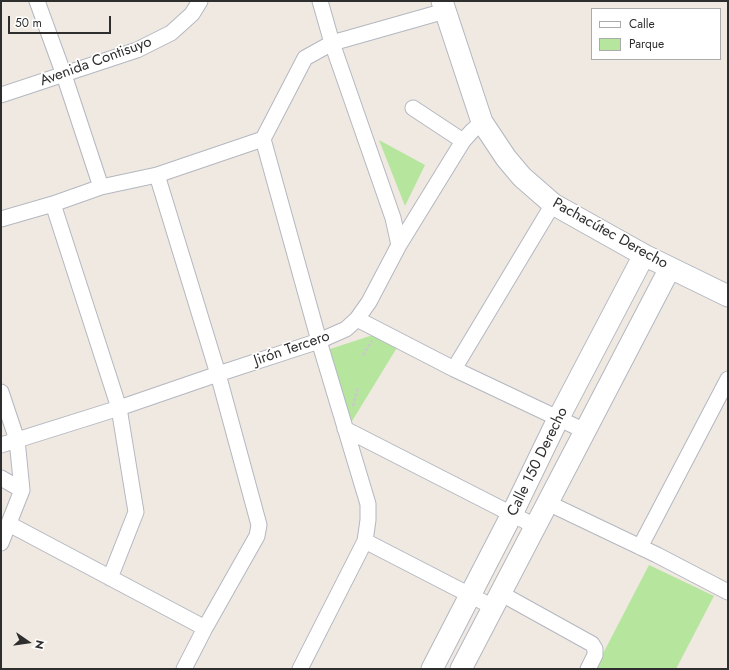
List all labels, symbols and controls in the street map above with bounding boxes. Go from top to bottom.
scale bar [10,8,113,34]
legend [591,8,721,60]
text: 50 m [15,14,42,32]
text: Calle [629,15,655,33]
street label: Avenida Contisuyo [38,33,154,91]
text: Parque [629,35,664,53]
street label: Pachacútec Derecho [549,195,671,273]
street label: Jirón Tercero [252,328,332,370]
street label: Calle 150 Derecho [504,405,572,519]
north arrow [8,622,48,662]
text: N [31,639,48,651]

